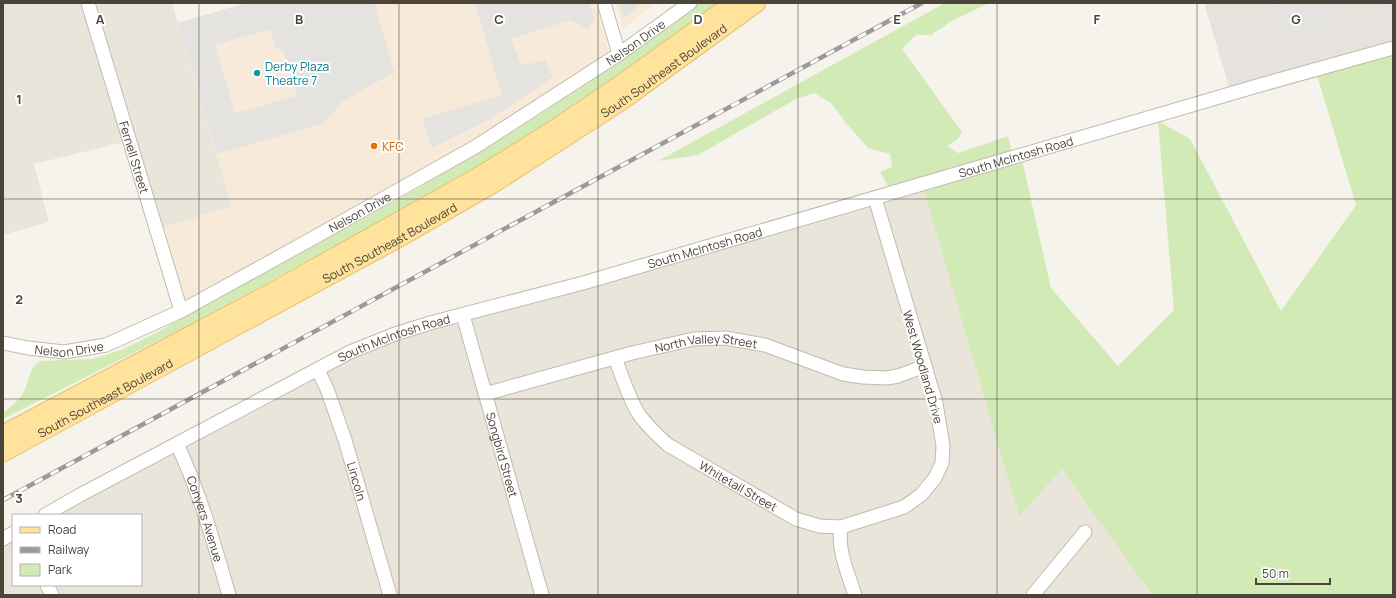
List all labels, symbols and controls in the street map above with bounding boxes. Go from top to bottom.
text: A [96,10,105,28]
text: B [295,10,303,28]
text: C [494,10,504,28]
text: D [693,10,703,28]
text: E [893,10,901,28]
text: F [1094,10,1101,28]
text: G [1291,10,1301,28]
street label: Nelson Drive [602,15,668,69]
street label: South Southeast Boulevard [597,19,730,121]
place label: Derby Plaza Theatre 7 [265,58,329,89]
marker: Derby Plaza Theatre 7 [252,68,262,78]
text: 1 [16,90,22,108]
street label: Fernell Street [116,119,154,195]
street label: South McIntosh Road [956,132,1075,181]
place label: KFC [382,138,404,155]
marker: KFC [369,141,379,151]
street label: Nelson Drive [325,187,394,236]
street label: South Southeast Boulevard [319,198,460,287]
street label: South McIntosh Road [645,223,764,272]
text: 2 [15,290,23,308]
street label: West Woodland Drive [899,308,947,426]
street label: South McIntosh Road [334,310,452,366]
street label: North Valley Street [653,329,759,356]
street label: Nelson Drive [34,337,105,361]
street label: South Southeast Boulevard [34,354,176,441]
street label: Songbird Street [482,410,523,499]
street label: Whitetail Street [696,456,781,515]
street label: Lincoln [343,460,371,503]
street label: Conyers Avenue [183,473,227,564]
text: 3 [15,489,23,507]
legend [12,514,142,586]
text: Road [48,521,76,538]
text: Railway [48,541,90,558]
scale bar [1256,560,1330,586]
text: Park [48,561,73,578]
text: 50 m [1262,565,1289,582]

